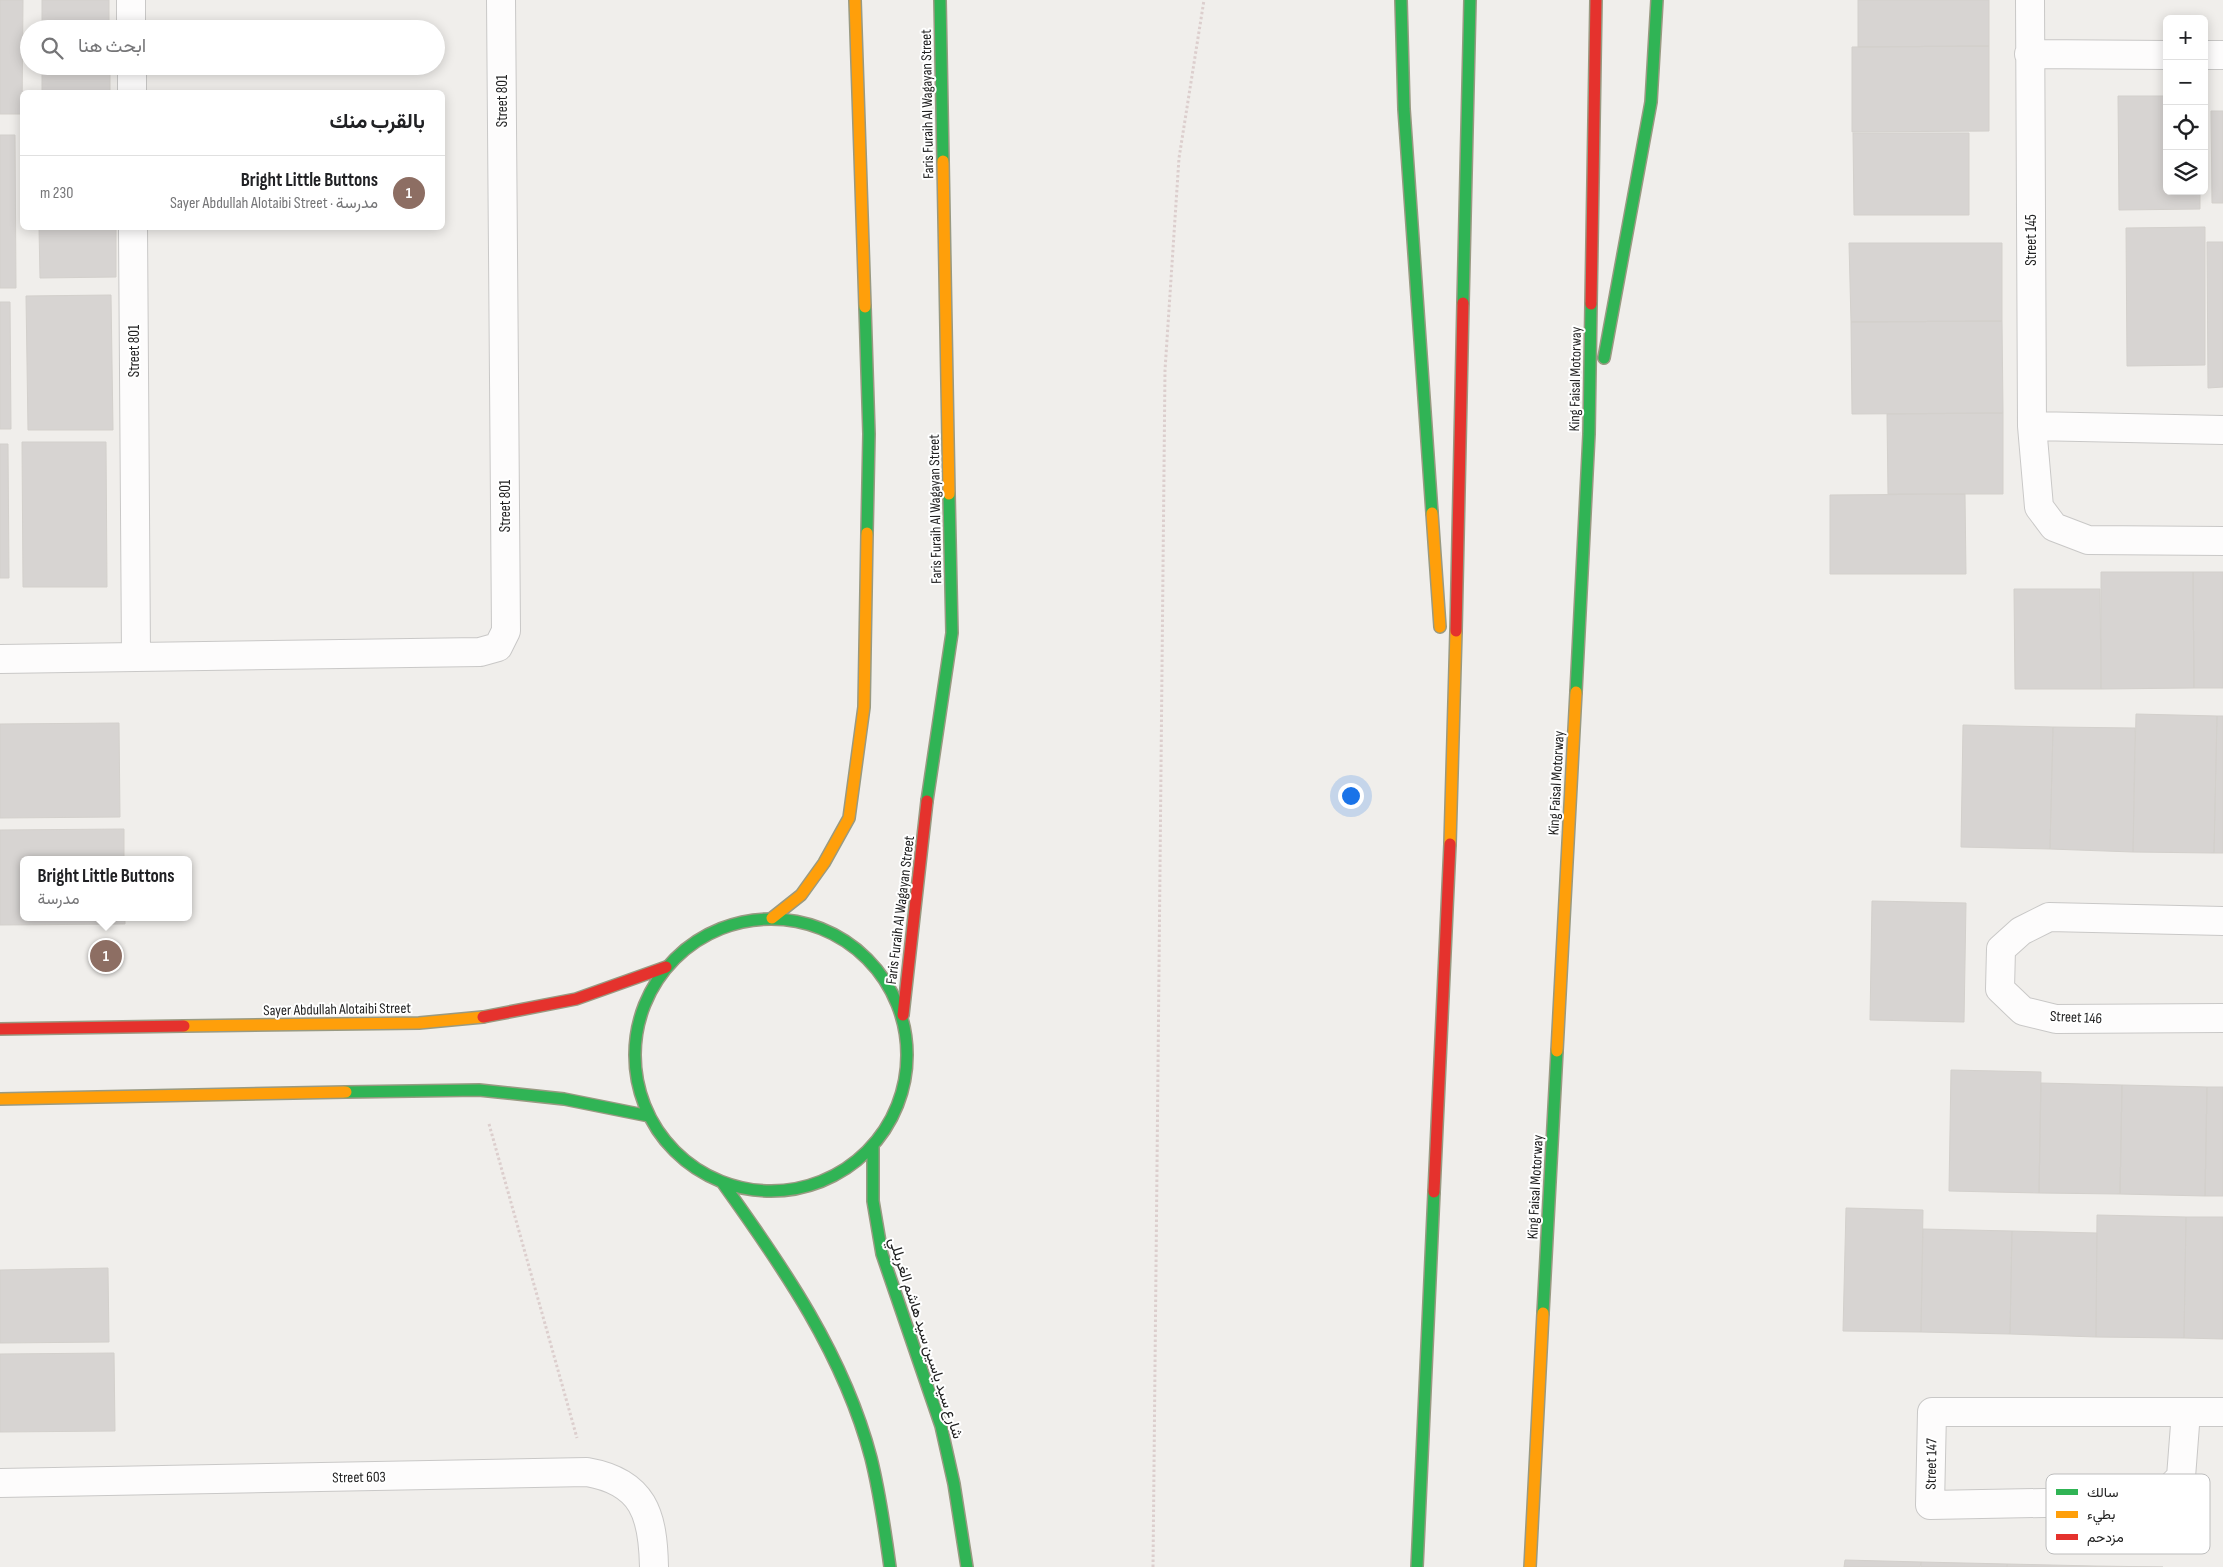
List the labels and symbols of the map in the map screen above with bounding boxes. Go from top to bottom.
street label: Faris Furaih Al Wagayan Street [917,29,938,179]
street label: Street 801 [493,74,512,127]
street label: Street 145 [2022,214,2041,266]
street label: Street 801 [125,324,144,377]
street label: King Faisal Motorway [1565,326,1586,432]
street label: Faris Furaih Al Wagayan Street [925,434,946,584]
street label: Street 801 [496,479,515,532]
street label: King Faisal Motorway [1544,730,1569,836]
your location [1338,783,1364,809]
street label: Faris Furaih Al Wagayan Street [882,834,919,985]
pin: 1 [90,937,122,975]
street label: Sayer Abdullah Alotaibi Street [263,999,411,1020]
street label: Street 146 [2049,1007,2103,1028]
street label: King Faisal Motorway [1523,1134,1548,1240]
street label: شارع سيد ياسين سيد هاشم الغربللي [881,1235,967,1443]
street label: Street 147 [1922,1438,1941,1490]
street label: Street 603 [332,1468,386,1487]
legend [2046,1474,2210,1554]
text: سالك [2087,1484,2118,1501]
text: بطيء [2087,1506,2115,1526]
text: مزدحم [2087,1529,2124,1546]

